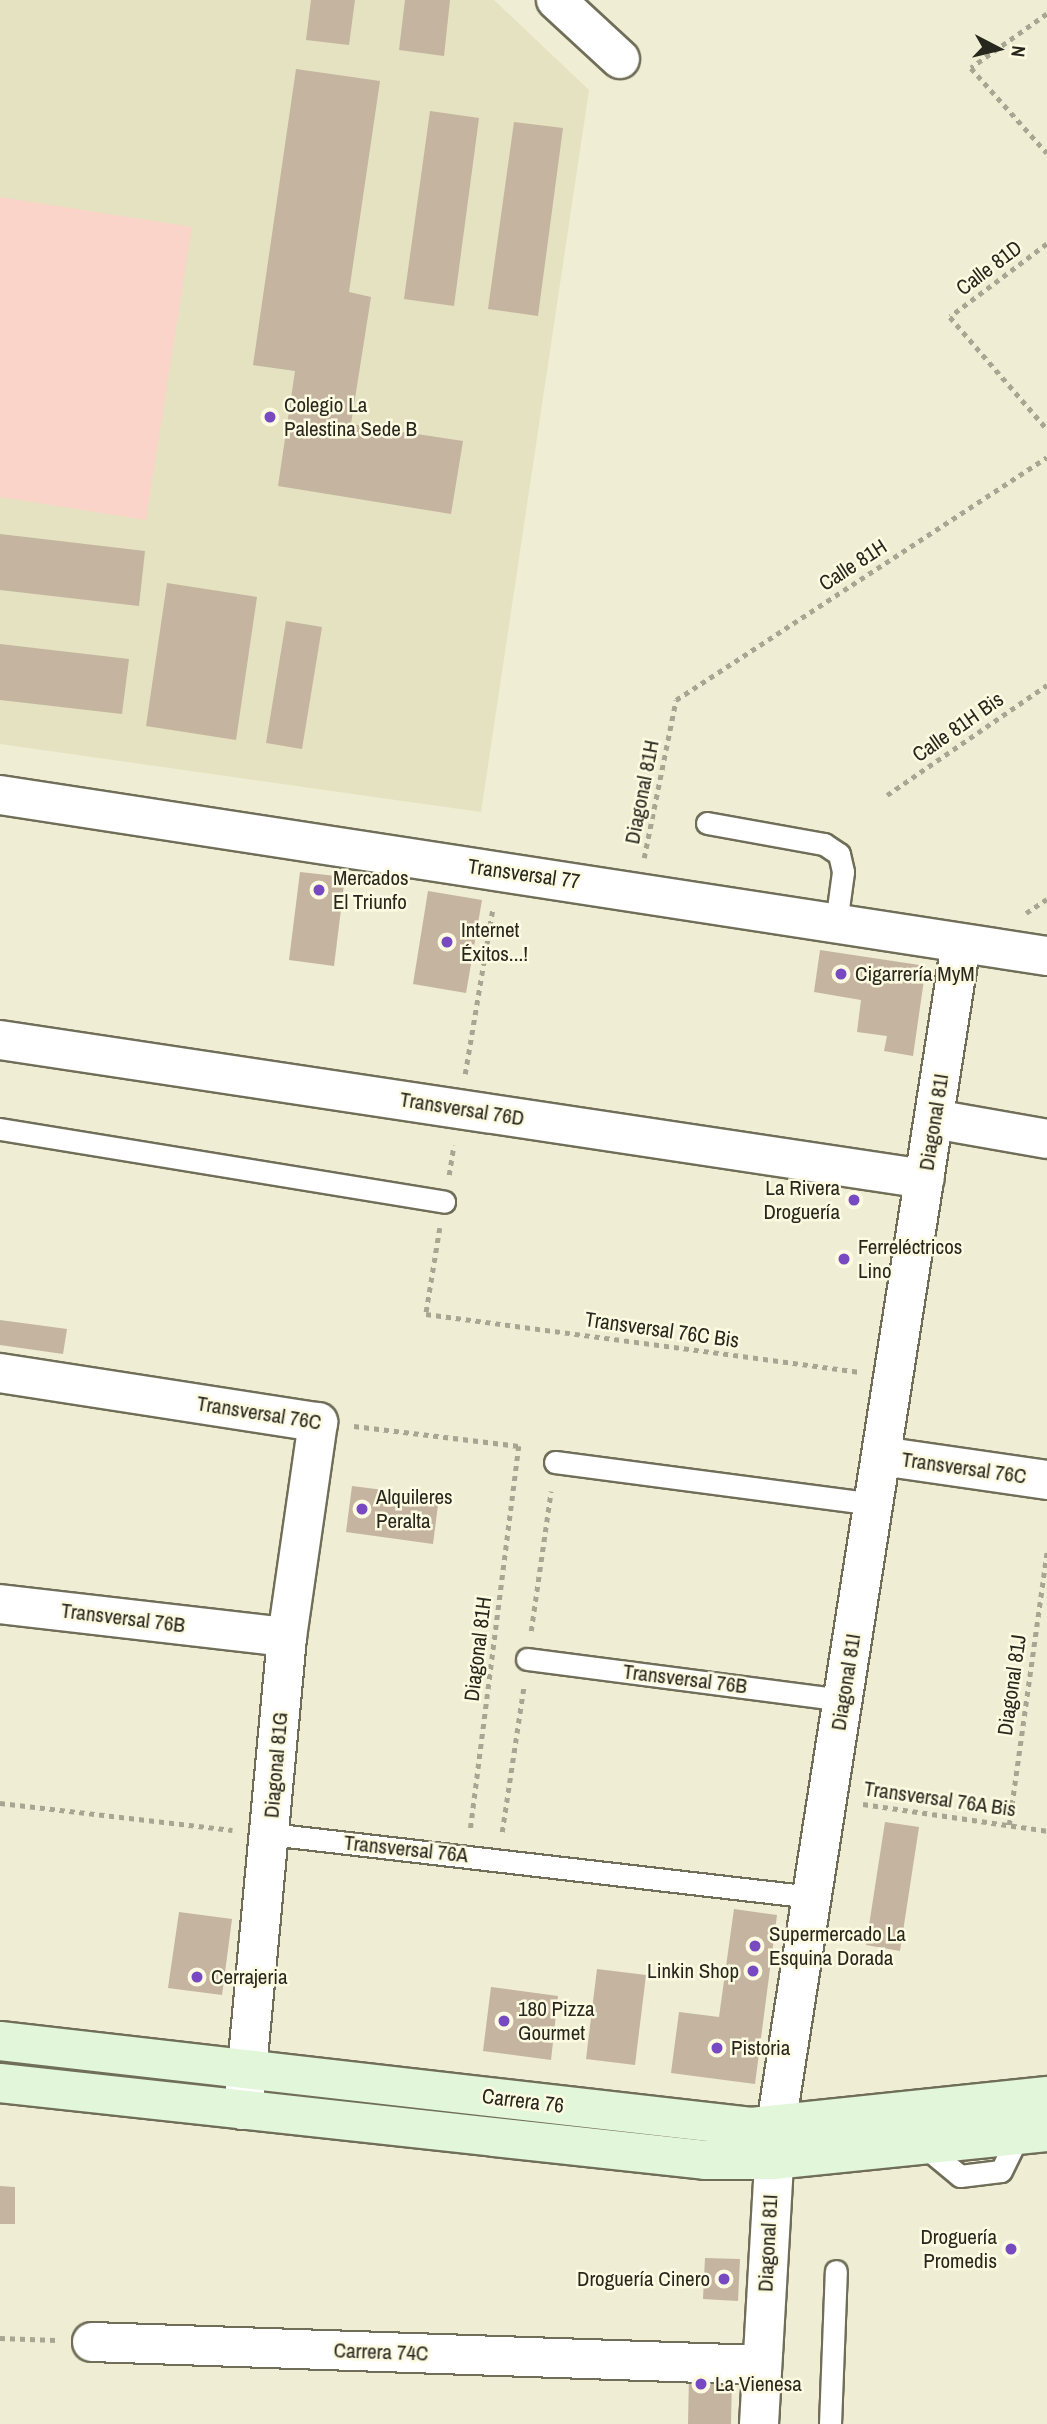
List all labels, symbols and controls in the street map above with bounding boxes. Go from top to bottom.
north arrow [963,14,1033,84]
text: N [1005,44,1032,59]
street label: Calle 81D [951,235,1027,301]
place label: Colegio La Palestina Sede B [284,392,417,442]
marker: Colegio La Palestina Sede B [262,409,278,425]
street label: Calle 81H [814,534,892,596]
street label: Calle 81H Bis [908,686,1008,768]
street label: Diagonal 81H [620,738,664,846]
street label: Transversal 77 [466,854,582,894]
place label: Mercados El Triunfo [333,865,409,915]
marker: Mercados El Triunfo [311,882,327,898]
place label: Internet Éxitos...! [461,917,528,967]
marker: Internet Éxitos...! [439,934,455,950]
place label: Cigarrería MyM [855,961,975,987]
marker: Cigarrería MyM [833,966,849,982]
street label: Diagonal 81I [914,1072,954,1172]
street label: Transversal 76D [398,1087,526,1131]
place label: La Rivera Droguería [763,1175,840,1225]
marker: La Rivera Droguería [846,1192,862,1208]
place label: Ferreléctricos Lino [858,1234,962,1284]
marker: Ferreléctricos Lino [836,1251,852,1267]
street label: Transversal 76C Bis [583,1307,741,1353]
street label: Transversal 76C [195,1391,323,1435]
street label: Transversal 76C [900,1447,1028,1489]
place label: Alquileres Peralta [376,1484,453,1534]
marker: Alquileres Peralta [354,1501,370,1517]
street label: Diagonal 81H [459,1595,497,1703]
street label: Transversal 76B [60,1598,186,1638]
street label: Diagonal 81I [826,1632,866,1732]
street label: Diagonal 81J [992,1633,1032,1737]
street label: Transversal 76B [622,1659,748,1699]
street label: Diagonal 81G [259,1711,293,1819]
street label: Transversal 76A Bis [862,1776,1018,1822]
street label: Transversal 76A [343,1830,469,1868]
place label: Supermercado La Esquina Dorada [769,1921,906,1971]
marker: Supermercado La Esquina Dorada [747,1938,763,1954]
place label: Linkin Shop [647,1958,739,1984]
marker: Linkin Shop [745,1963,761,1979]
place label: Cerrajeria [211,1964,288,1990]
marker: Cerrajeria [189,1969,205,1985]
place label: 180 Pizza Gourmet [518,1996,595,2046]
marker: 180 Pizza Gourmet [496,2013,512,2029]
place label: Pistoria [731,2035,790,2061]
marker: Pistoria [709,2040,725,2056]
street label: Carrera 76 [481,2083,565,2119]
street label: Diagonal 81I [753,2194,783,2292]
place label: Droguería Promedis [920,2224,997,2274]
marker: Droguería Promedis [1003,2241,1019,2257]
place label: Droguería Cinero [577,2266,710,2292]
marker: Droguería Cinero [716,2271,732,2287]
street label: Carrera 74C [333,2338,429,2366]
place label: La Vienesa [715,2371,802,2397]
marker: La Vienesa [693,2376,709,2392]

